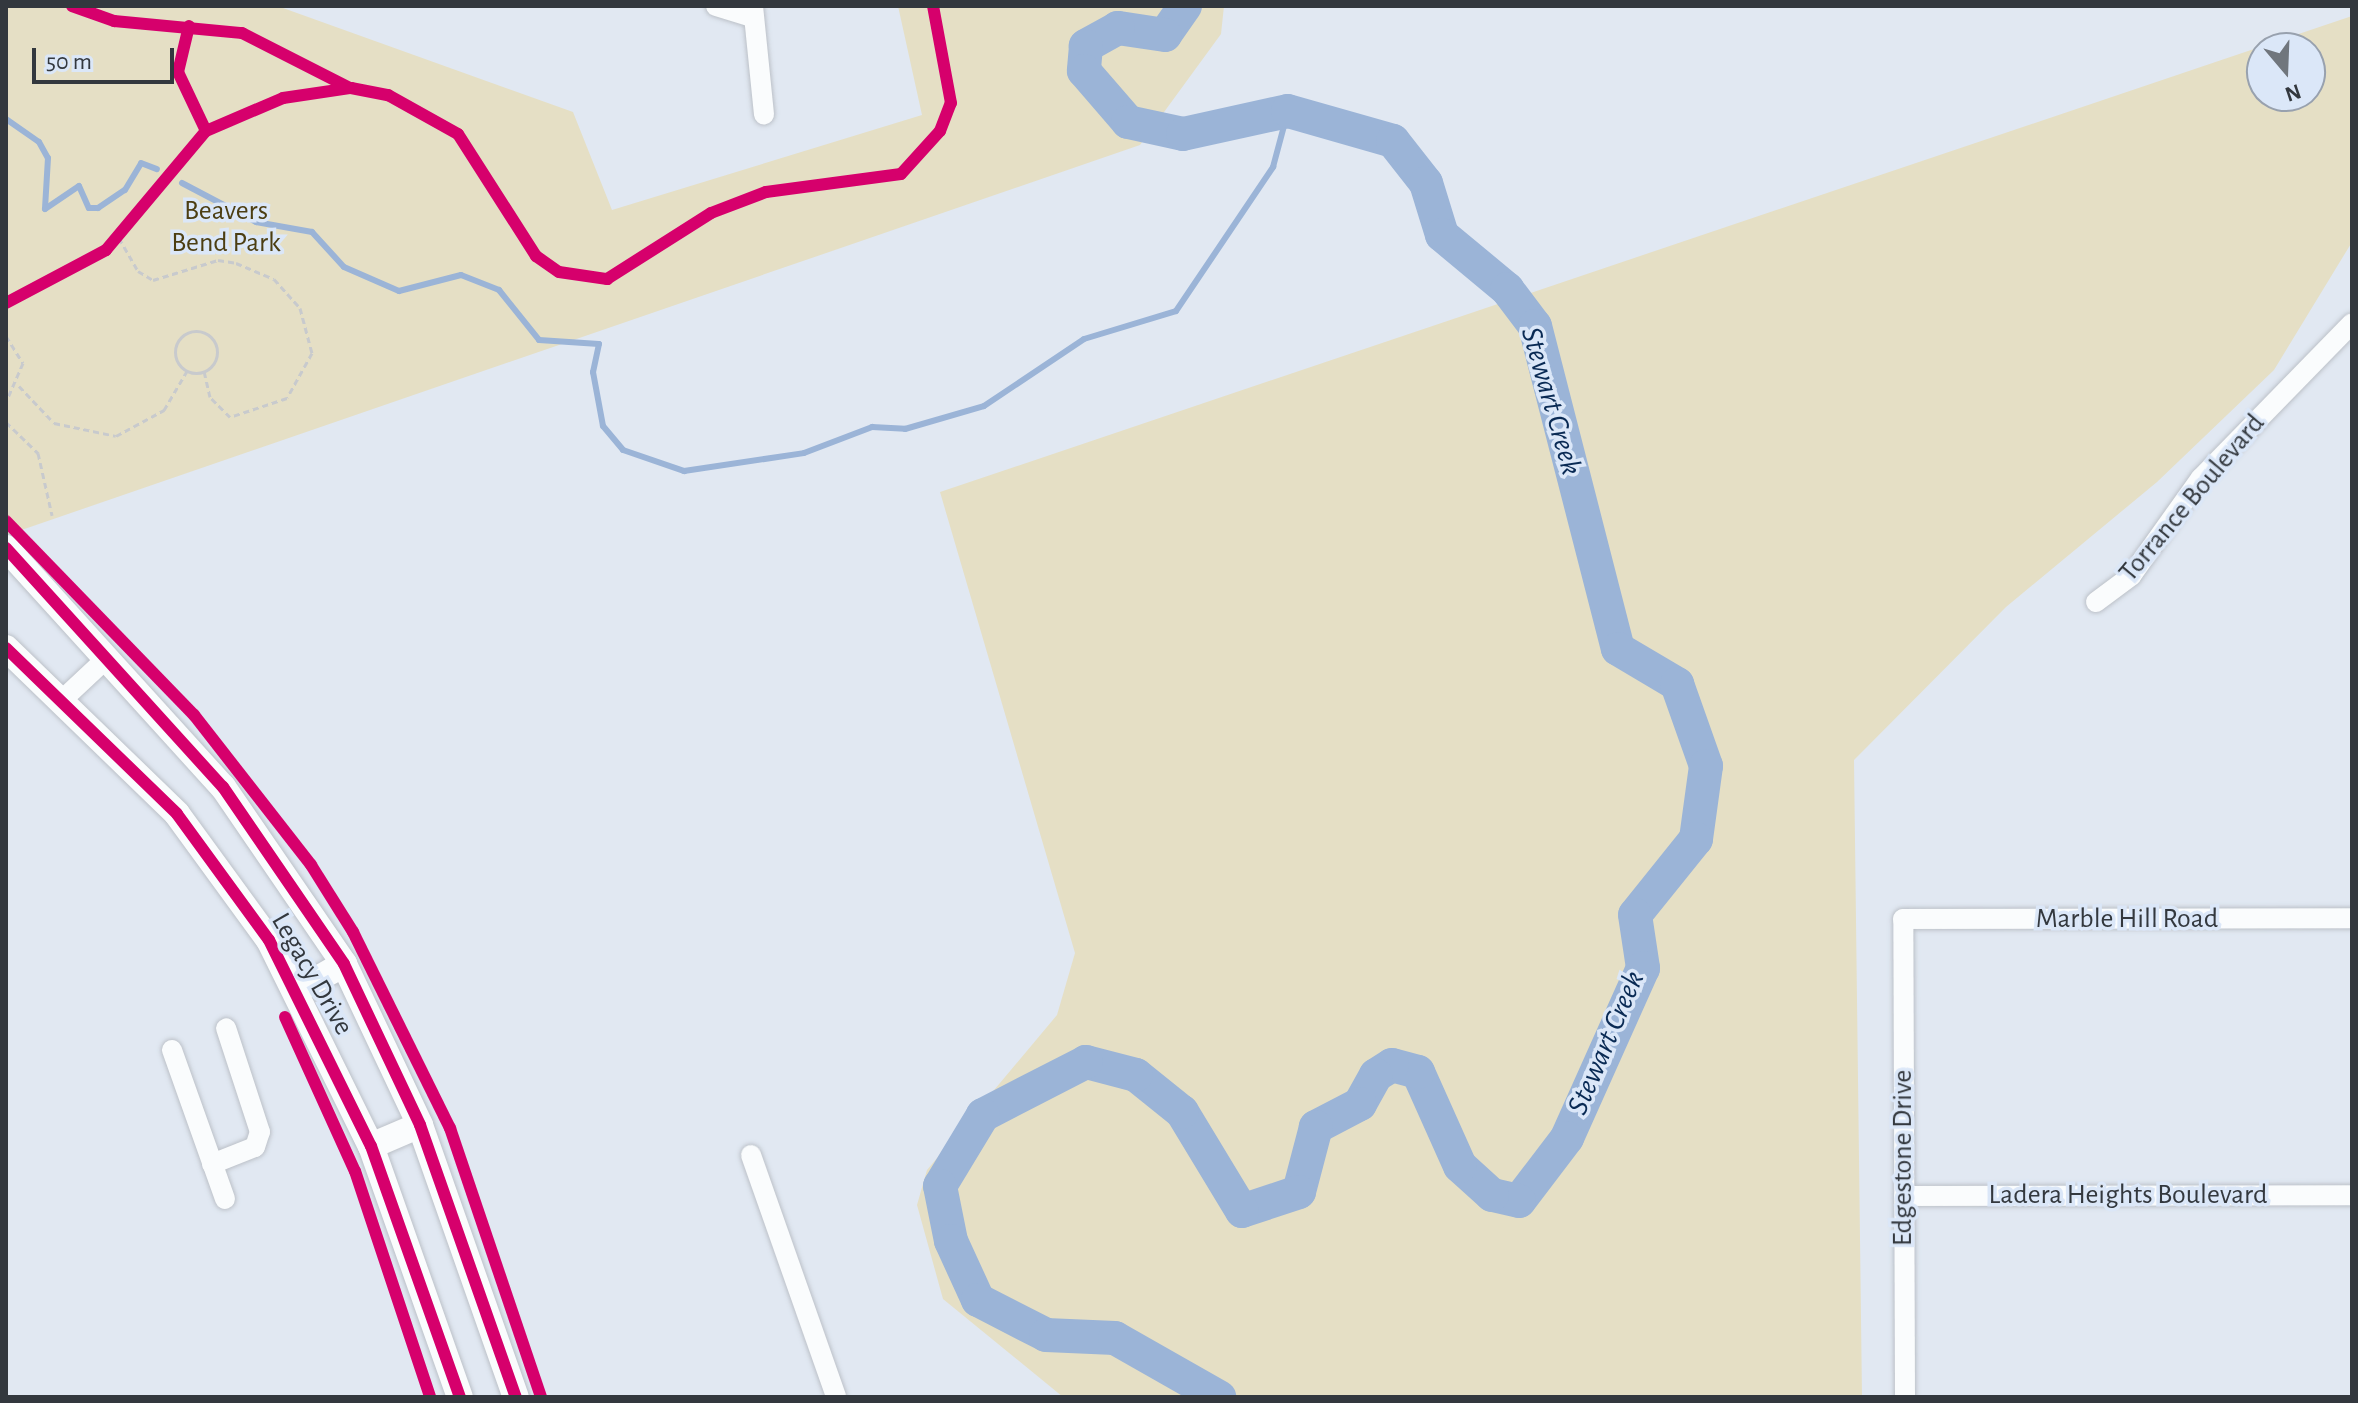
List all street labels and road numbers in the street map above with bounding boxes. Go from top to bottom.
street label: Torrance Boulevard [2112,407,2272,589]
street label: Marble Hill Road [2036,902,2218,936]
street label: Legacy Drive [264,907,360,1041]
street label: Edgestone Drive [1886,1070,1920,1246]
street label: Ladera Heights Boulevard [1989,1178,2267,1212]

